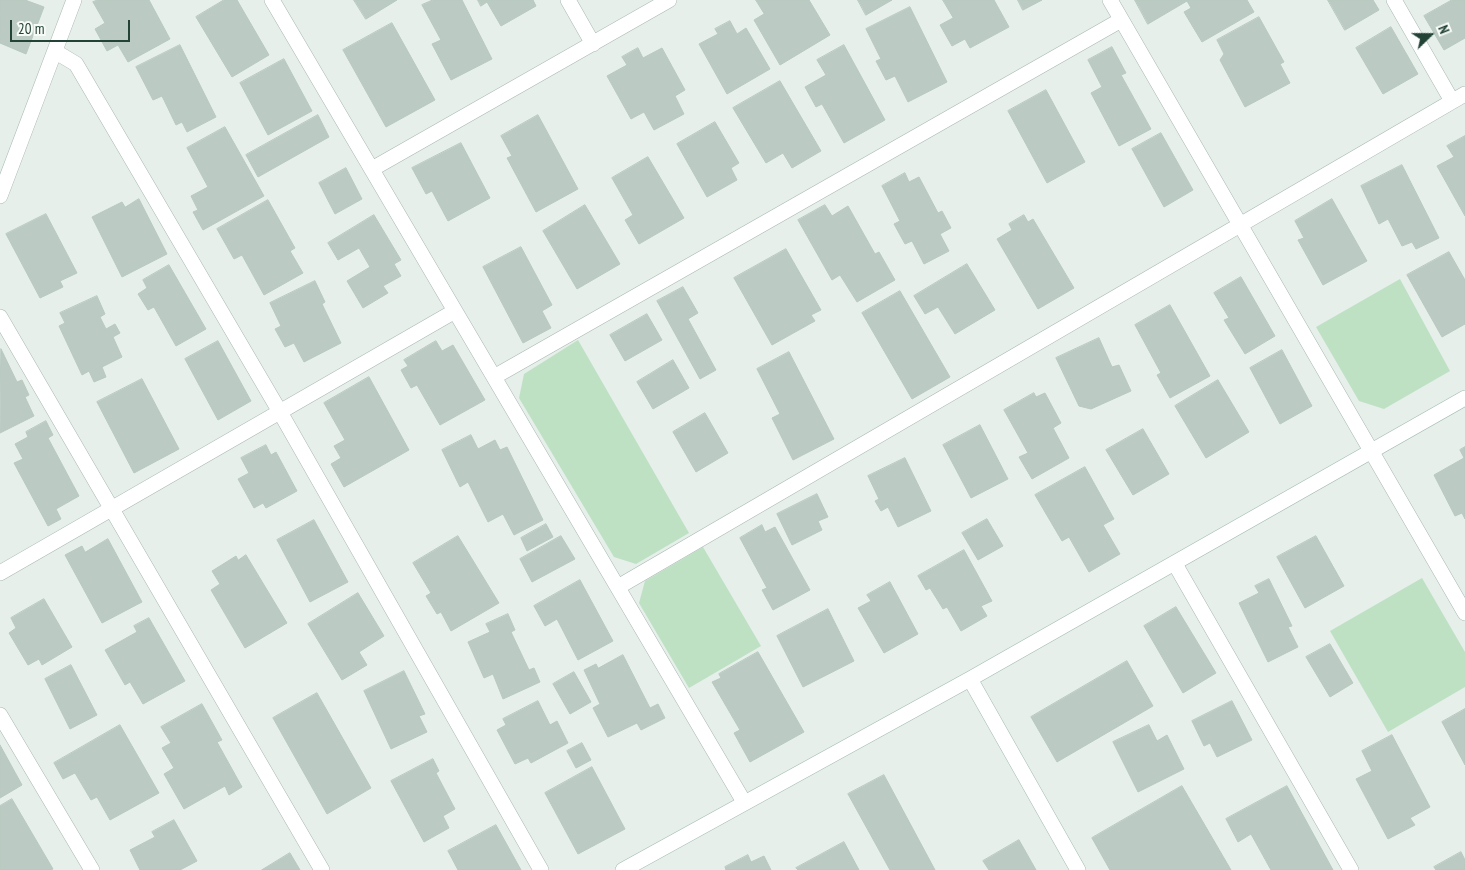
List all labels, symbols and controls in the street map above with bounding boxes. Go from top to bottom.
scale bar [12,10,132,42]
north arrow [1405,10,1455,60]
text: 20 m [18,19,44,38]
text: N [1434,23,1454,36]

